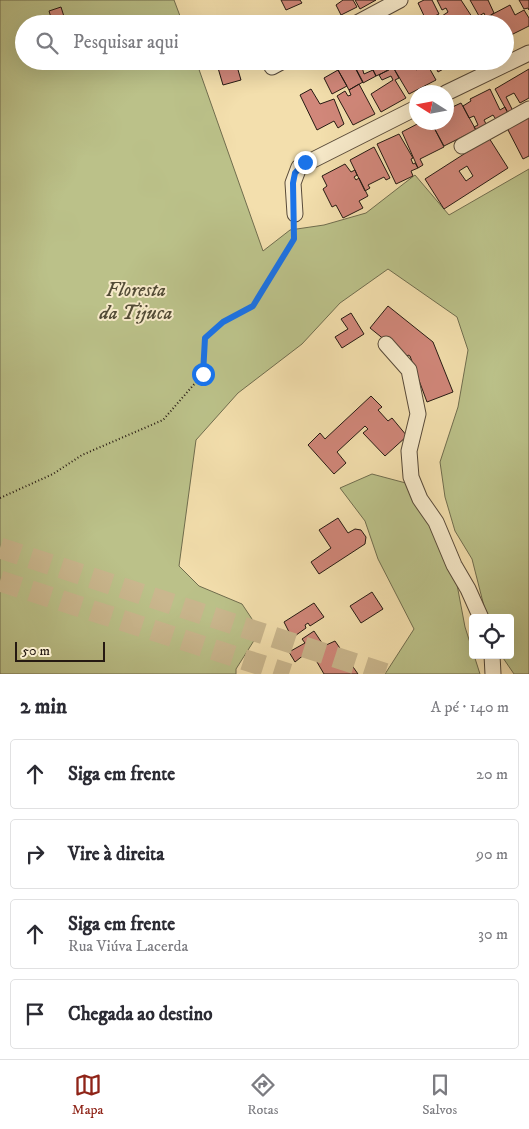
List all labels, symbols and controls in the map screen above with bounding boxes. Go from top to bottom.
search box [15,15,514,70]
icon: search [33,29,61,57]
text: Pesquisar aqui [73,31,179,54]
north arrow [409,85,454,130]
route end [294,151,317,174]
park label: Floresta da Tijuca [98,278,173,326]
route start [192,363,215,386]
map controls [469,614,514,659]
button: locate [469,614,514,659]
scale bar [15,639,105,662]
text: 50 m [22,642,50,660]
text: 2 min [20,694,67,720]
text: A pé · 140 m [431,697,509,717]
icon: ahead [21,760,49,788]
text: Siga em frente [68,763,175,786]
text: 20 m [476,764,508,784]
icon: right [21,840,49,868]
text: Vire à direita [68,843,164,866]
text: 90 m [476,844,508,864]
text: Siga em frente [68,913,175,936]
icon: ahead [21,920,49,948]
text: 30 m [478,924,508,944]
text: Rua Viúva Lacerda [68,936,188,956]
icon: arrive [21,1000,49,1028]
text: Chegada ao destino [68,1003,213,1026]
tab: Mapa [72,1071,104,1119]
tab: Rotas [247,1071,278,1119]
tab: Salvos [422,1071,457,1119]

